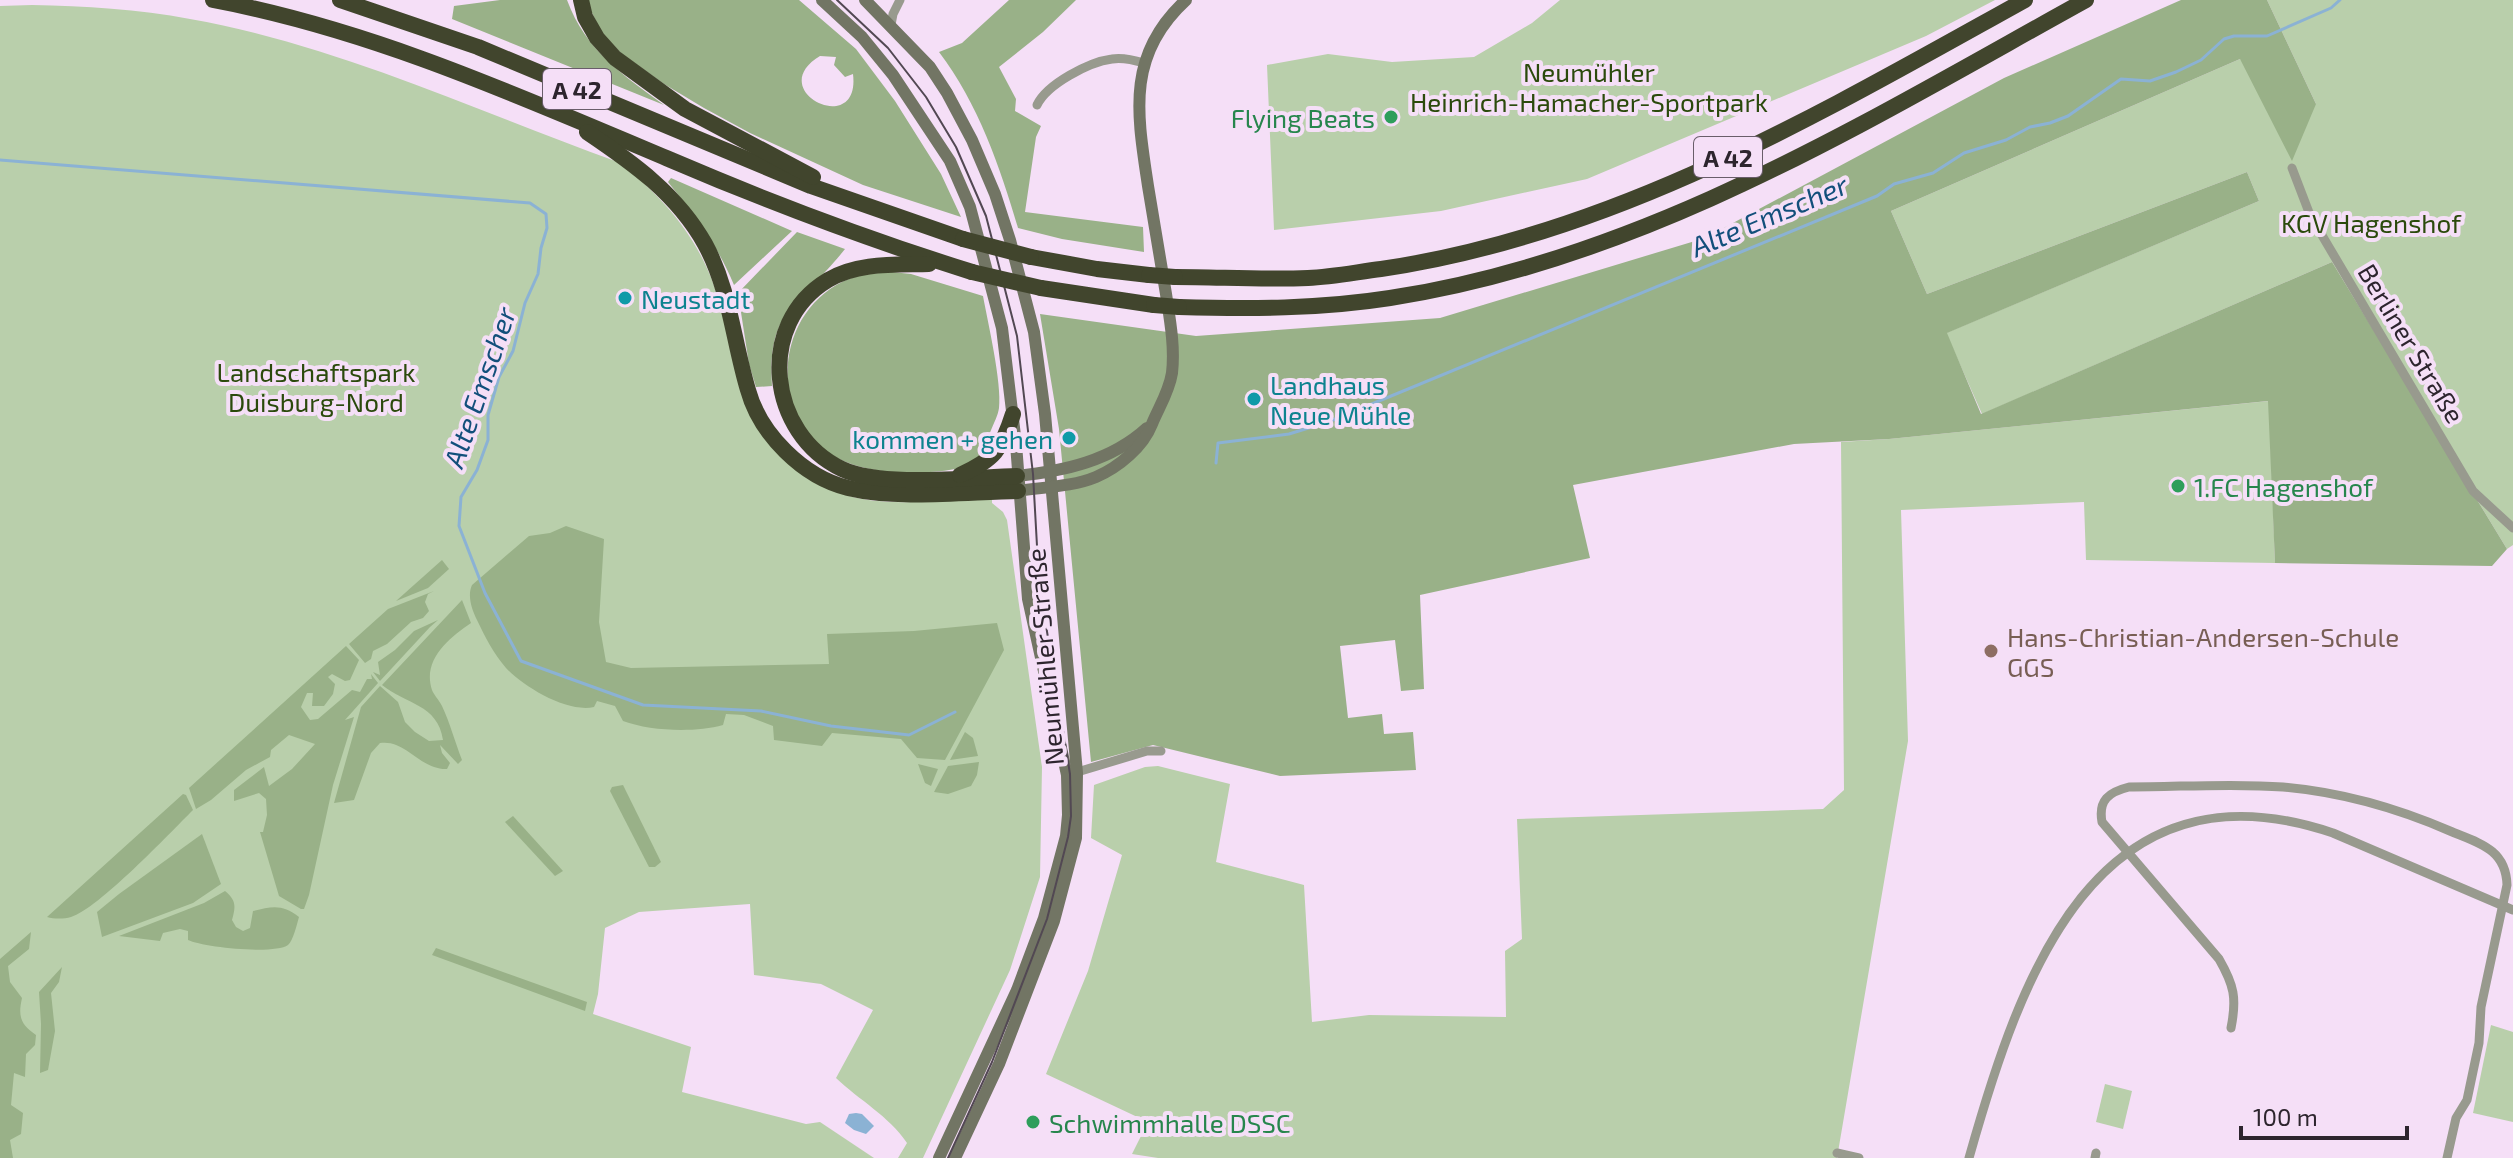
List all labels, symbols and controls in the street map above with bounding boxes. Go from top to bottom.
park label: Neumühler Heinrich-Hamacher-Sportpark [1410,56,1768,117]
road number: A 42 [543,69,611,109]
place label: Flying Beats [1231,102,1375,133]
marker: Flying Beats [1382,108,1400,126]
road number: A 42 [1694,137,1762,177]
water label: Alte Emscher [1684,166,1853,264]
park label: KGV Hagenshof [2281,207,2462,238]
street label: Berliner Straße [2352,258,2472,428]
place label: Neustadt [641,283,750,314]
marker: Neustadt [616,289,634,307]
water label: Alte Emscher [435,302,523,473]
park label: Landschaftspark Duisburg-Nord [217,356,415,417]
place label: Landhaus Neue Mühle [1270,369,1411,430]
marker: Landhaus Neue Mühle [1245,390,1263,408]
place label: kommen + gehen [852,423,1053,454]
marker: kommen + gehen [1060,429,1078,447]
place label: 1.FC Hagenshof [2194,471,2374,502]
marker: 1.FC Hagenshof [2169,477,2187,495]
street label: Neumühler Straße [1019,547,1069,767]
place label: Hans-Christian-Andersen-Schule GGS [2007,621,2399,682]
marker: Hans-Christian-Andersen-Schule GGS [1982,642,2000,660]
scale bar [2241,1090,2407,1140]
text: 100 m [2253,1102,2318,1131]
place label: Schwimmhalle DSSC [1049,1107,1291,1138]
marker: Schwimmhalle DSSC [1024,1113,1042,1131]

